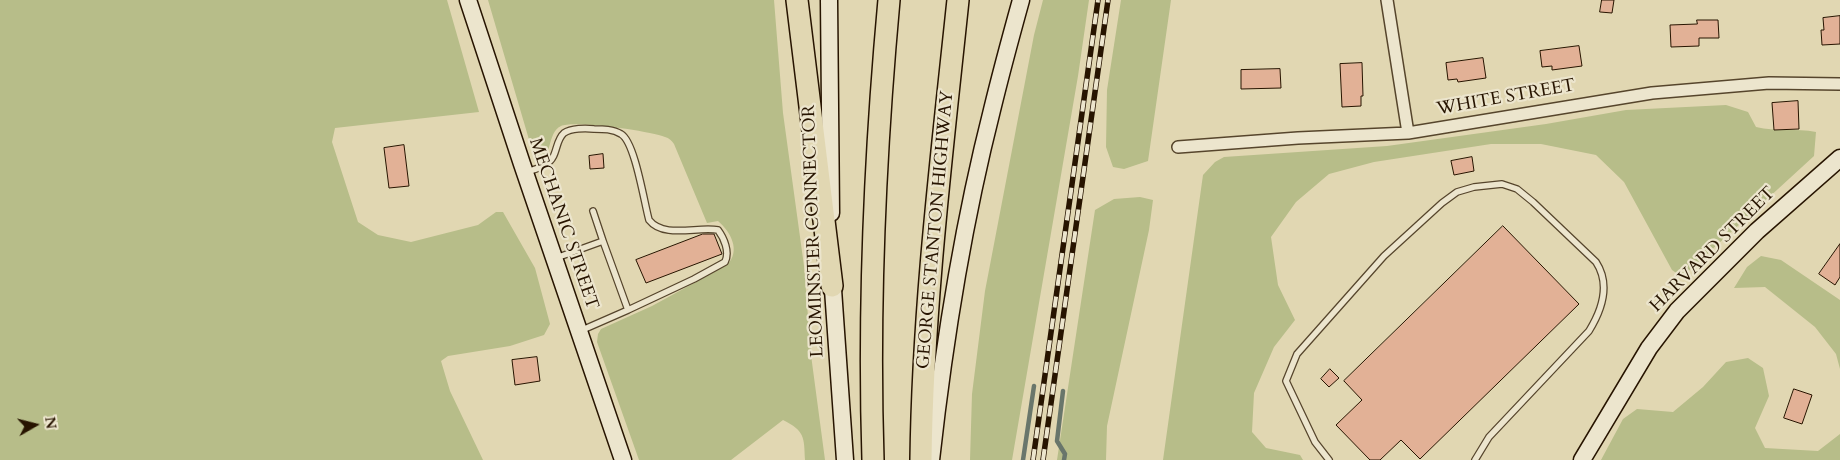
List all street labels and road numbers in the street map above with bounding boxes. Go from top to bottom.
street label: WHITE STREET [1435,75,1577,121]
street label: GEORGE STANTON HIGHWAY [913,90,959,370]
street label: LEOMINSTER CONNECTOR [799,104,829,358]
street label: MECHANIC STREET [524,135,602,313]
street label: HARVARD STREET [1646,183,1780,317]

